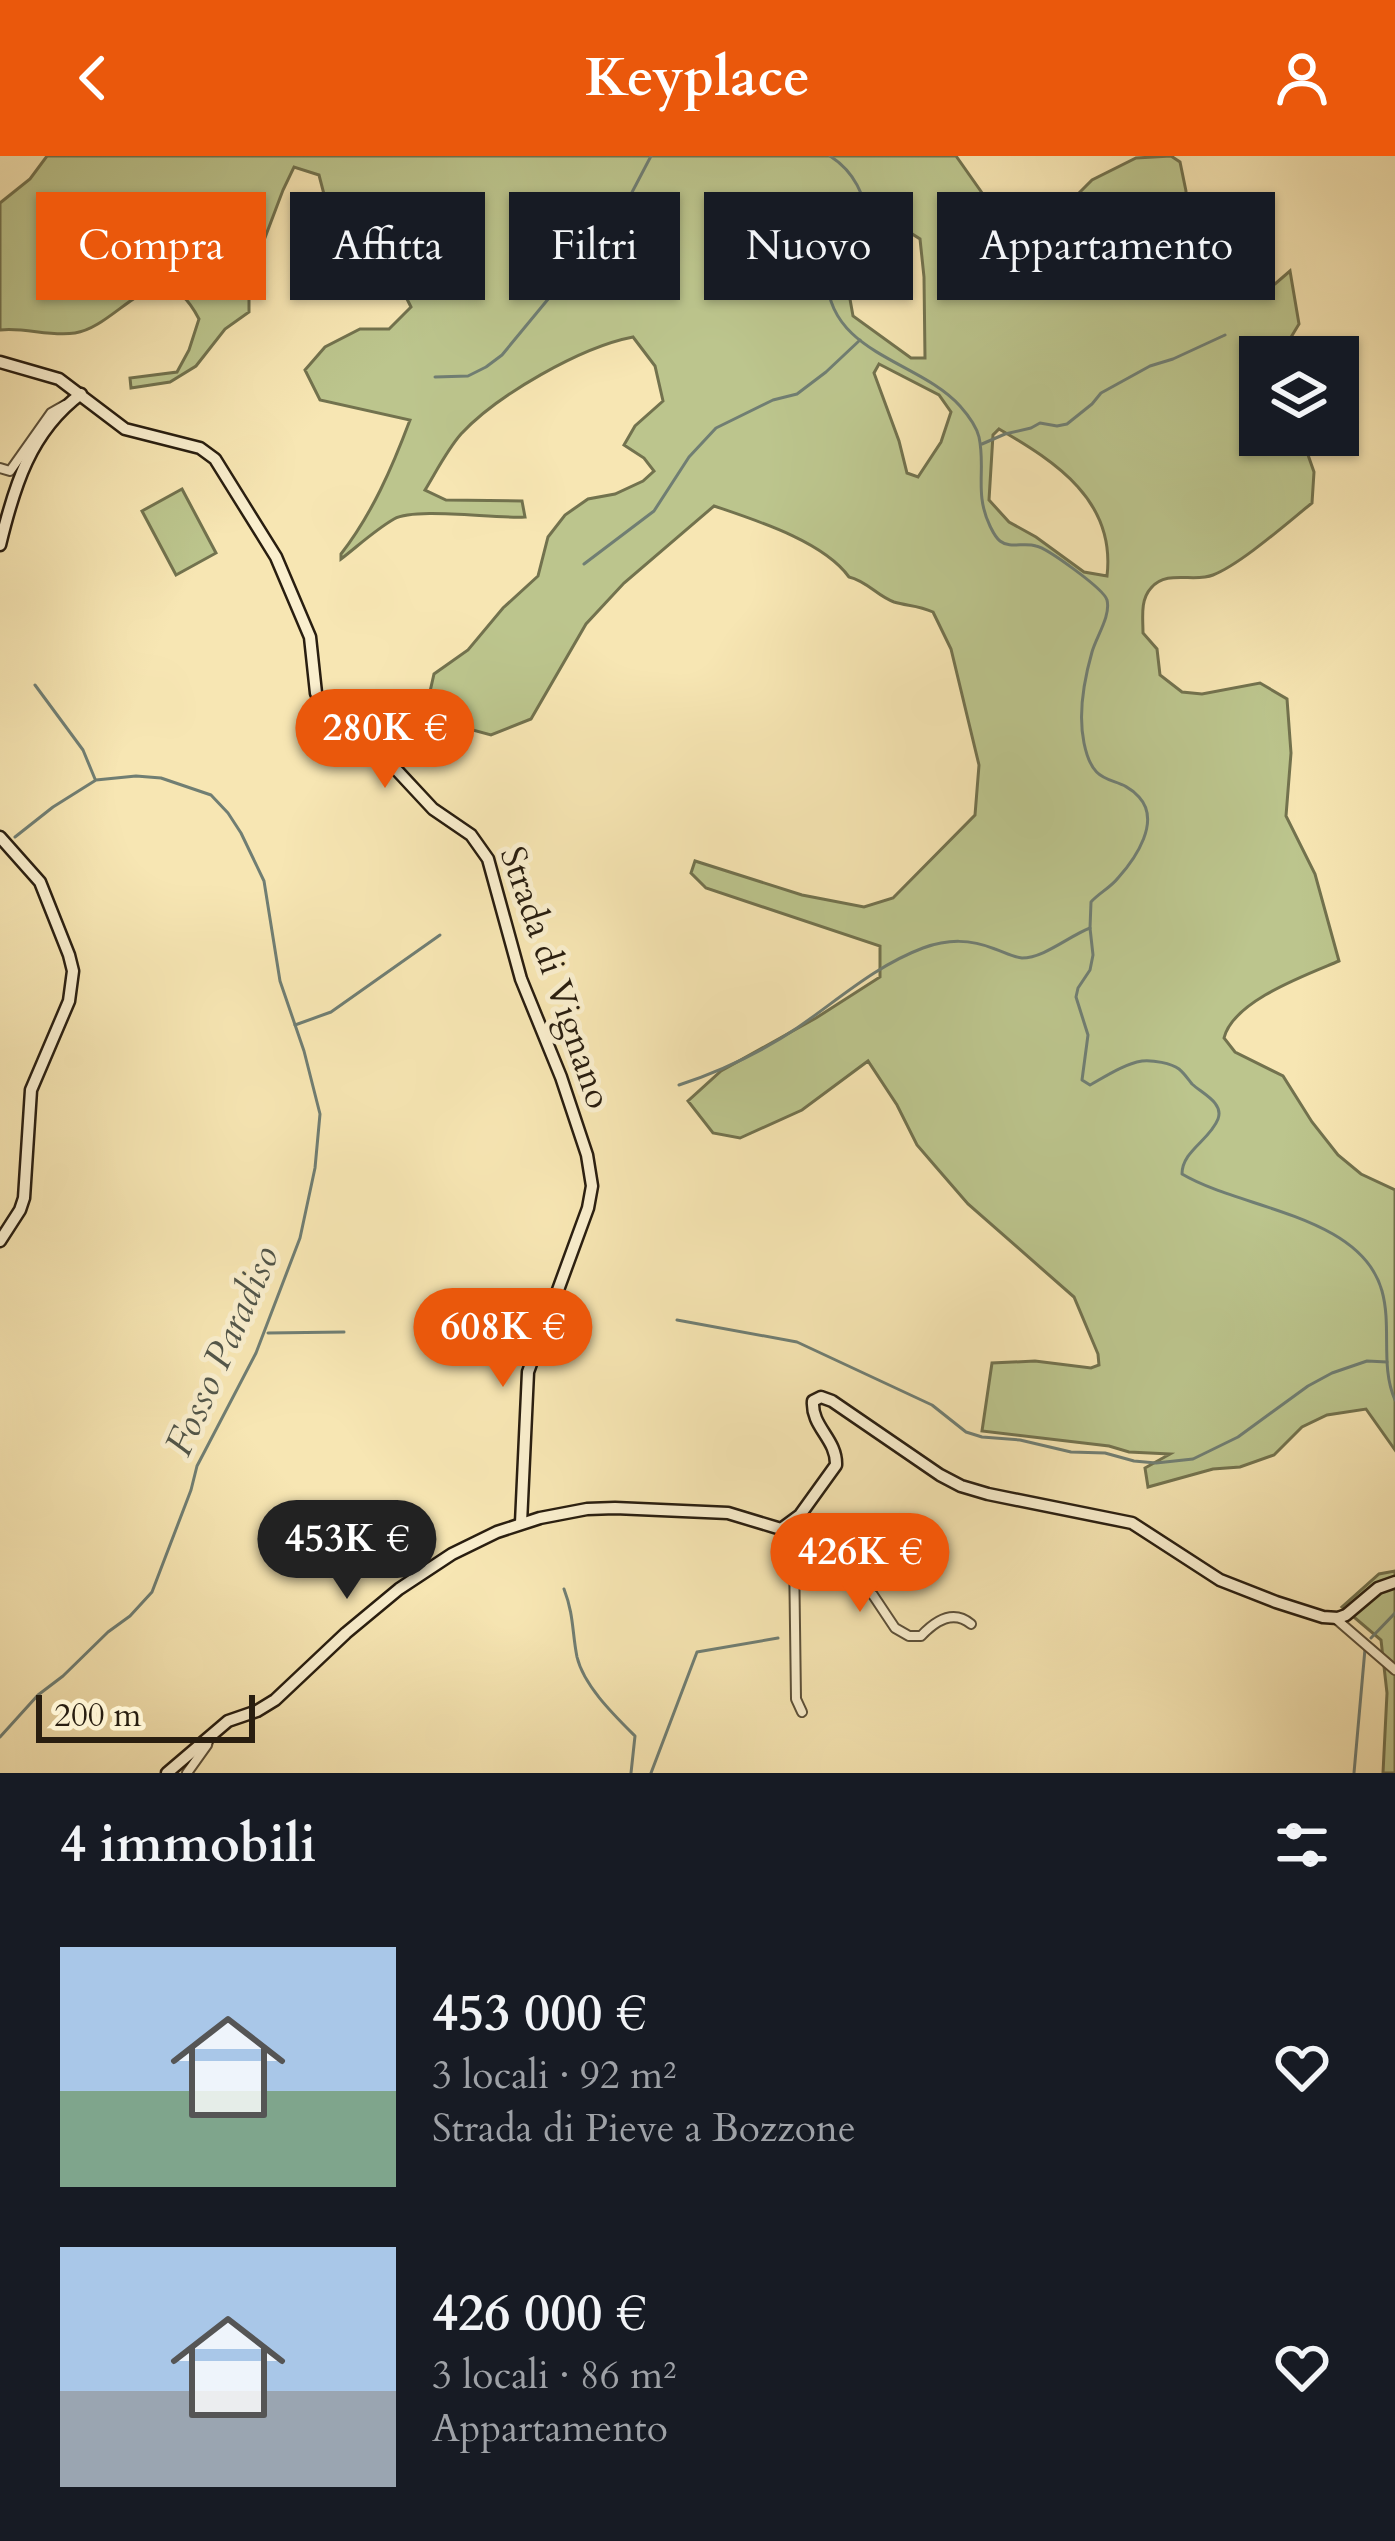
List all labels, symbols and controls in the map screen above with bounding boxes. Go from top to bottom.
text: Keyplace [585,42,810,115]
icon: back [60,45,126,111]
icon: person [1269,45,1335,111]
chip: Compra [36,192,266,300]
chip: Affitta [290,192,485,300]
chip: Filtri [509,192,680,300]
chip: Nuovo [704,192,913,300]
chip: Appartamento [937,192,1275,300]
map controls [1239,336,1359,456]
button: layers [1239,336,1359,456]
pin: 280K € [287,689,483,791]
text: 280K € [322,701,448,754]
street label: Strada di Vignano [488,840,623,1115]
water label: Fosso Paradiso [152,1237,292,1464]
pin: 608K € [405,1288,601,1390]
text: 608K € [440,1300,566,1353]
pin: 453K € [249,1500,445,1602]
text: 453K € [284,1512,410,1565]
pin: 426K € [762,1513,958,1615]
text: 426K € [797,1525,923,1578]
scale bar [36,1689,255,1742]
text: 200 m [54,1693,141,1738]
text: 4 immobili [60,1810,316,1880]
icon: filters [1269,1812,1335,1878]
text: 453 000 € [432,1979,646,2049]
icon: home [156,1995,300,2139]
icon: heart [1269,2034,1335,2100]
text: 3 locali · 92 m² [432,2049,676,2102]
text: Strada di Pieve a Bozzone [432,2102,856,2155]
text: 426 000 € [432,2279,646,2349]
icon: home [156,2295,300,2439]
icon: heart [1269,2334,1335,2400]
text: 3 locali · 86 m² [432,2349,676,2402]
text: Appartamento [432,2402,668,2455]

